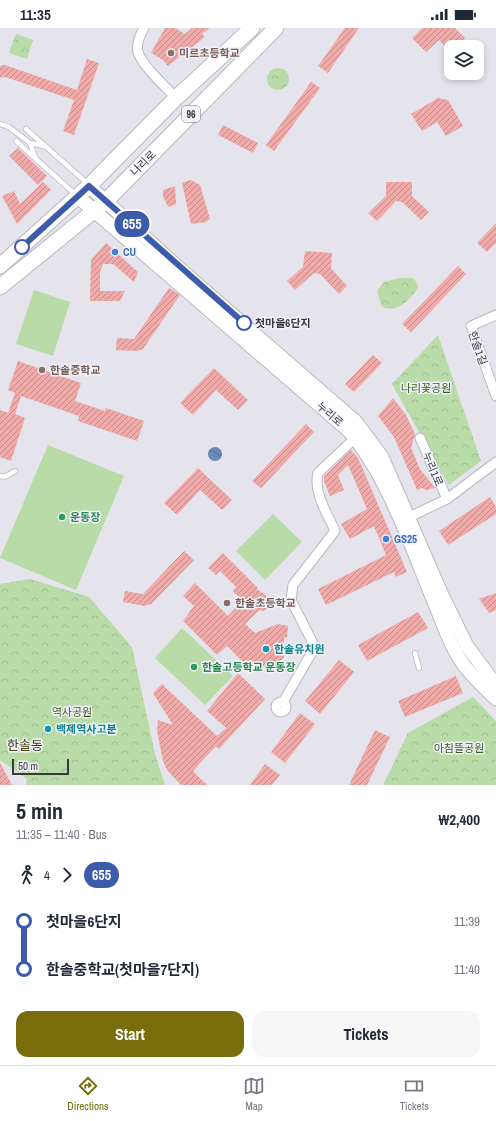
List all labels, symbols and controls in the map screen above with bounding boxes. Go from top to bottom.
text: 11:35 [20,4,51,25]
map controls [444,40,484,80]
button: layers [444,40,484,80]
place label: 미르초등학교 [179,46,240,60]
marker: 미르초등학교 [166,48,176,58]
road number: 96 [182,106,200,122]
street label: 나리로 [127,147,159,179]
line badge: 655 [109,211,155,237]
text: 655 [122,215,142,233]
unlabelled marker [14,239,30,255]
place label: CU [123,245,136,259]
marker: CU [110,247,120,257]
marker: 첫마을6단지 [236,315,252,331]
place label: 첫마을6단지 [255,316,311,330]
street label: 한솔1길 [465,329,491,367]
place label: 한솔중학교 [50,363,101,377]
marker: 한솔중학교 [37,365,47,375]
park label: 나리꽃공원 [401,381,451,395]
street label: 누리로 [314,399,346,429]
street label: 누리1로 [420,450,446,488]
place label: 운동장 [70,510,100,524]
marker: 운동장 [57,512,67,522]
place label: GS25 [394,532,417,546]
marker: GS25 [381,534,391,544]
place label: 한솔초등학교 [235,596,296,610]
marker: 한솔초등학교 [222,598,232,608]
place label: 한솔유치원 [274,642,325,656]
marker: 한솔유치원 [261,644,271,654]
place label: 한솔고등학교 운동장 [202,660,296,674]
marker: 한솔고등학교 운동장 [189,662,199,672]
park label: 역사공원 [52,705,92,719]
place label: 백제역사고분 [56,722,117,736]
marker: 백제역사고분 [43,724,53,734]
district label: 한솔동 [7,737,43,754]
park label: 아침뜰공원 [434,741,484,755]
scale bar [12,757,69,776]
text: 50 m [18,759,38,773]
text: 5 min [16,796,63,826]
text: ₩2,400 [439,809,480,830]
text: 11:35 – 11:40 · Bus [16,826,107,843]
icon: walk [16,864,38,886]
icon: forward [56,864,78,886]
text: 655 [92,866,111,884]
text: 4 [44,867,50,884]
text: 첫마을6단지 [46,911,122,932]
text: 11:39 [454,913,480,930]
text: 한솔중학교(첫마을7단지) [46,959,199,980]
text: 11:40 [454,961,480,978]
button: Start [16,1011,244,1057]
button: Tickets [252,1011,480,1057]
tab: Directions [67,1075,108,1113]
tab: Map [243,1075,265,1113]
tab: Tickets [400,1075,429,1113]

